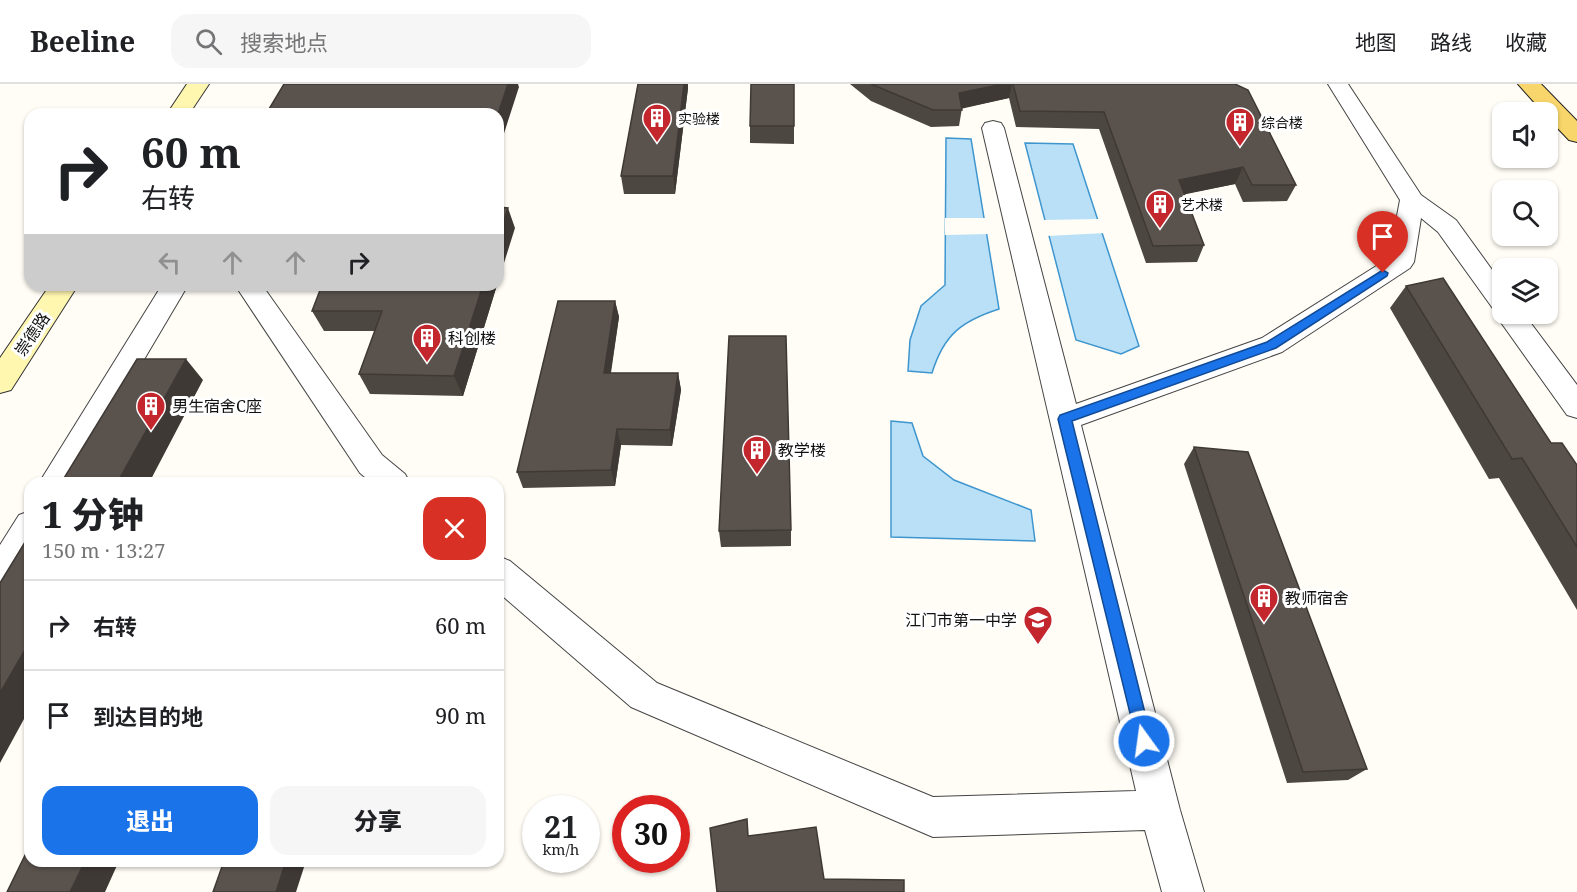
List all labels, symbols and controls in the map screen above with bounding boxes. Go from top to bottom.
search box [171,14,591,68]
text: Beeline [30,22,135,60]
icon: search [192,25,225,58]
text: 搜索地点 [240,27,328,57]
text: 地图 [1355,28,1397,56]
text: 路线 [1430,28,1472,56]
text: 收藏 [1505,28,1547,56]
building icon: 实验楼 [641,102,673,144]
map controls [1492,102,1558,324]
button: sound [1492,102,1558,168]
building icon: 综合楼 [1224,106,1256,148]
place label: 实验楼 [678,109,720,128]
place label: 综合楼 [1261,113,1303,132]
text: 60 m [141,123,241,180]
icon: right [42,132,120,210]
text: 右转 [141,179,195,216]
button: search [1492,180,1558,246]
building icon: 艺术楼 [1144,188,1176,230]
place label: 艺术楼 [1181,195,1223,214]
pin [1357,211,1408,273]
icon: arrive [1366,220,1399,253]
icon: left [153,246,186,279]
icon: ahead [216,246,249,279]
icon: ahead [279,246,312,279]
icon: right [342,246,375,279]
button: layers [1492,258,1558,324]
street label: 崇德路 [9,308,55,360]
building icon: 科创楼 [411,322,443,364]
place label: 科创楼 [448,327,496,349]
building icon: 男生宿舍C座 [135,390,167,432]
place label: 男生宿舍C座 [172,395,262,417]
building icon: 教学楼 [741,434,773,476]
place label: 教学楼 [778,439,826,461]
text: 1 分钟 [42,490,144,539]
button: close [423,497,486,560]
text: 150 m · 13:27 [42,537,165,564]
building icon: 教师宿舍 [1248,582,1280,624]
place label: 教师宿舍 [1285,587,1349,609]
school or university icon: 江门市第一中学 [1022,604,1054,646]
icon: right [42,609,75,642]
place label: 江门市第一中学 [905,609,1017,631]
text: 60 m [435,610,486,640]
text: 右转 [93,611,137,641]
icon: arrive [42,699,75,732]
text: 90 m [435,700,486,730]
text: 到达目的地 [93,701,203,731]
position arrow [1112,709,1176,773]
button: 退出 [42,786,258,855]
button: 分享 [270,786,486,855]
speed limit sign: 30 [612,795,690,873]
text: 21 [544,806,578,847]
text: km/h [543,839,579,859]

